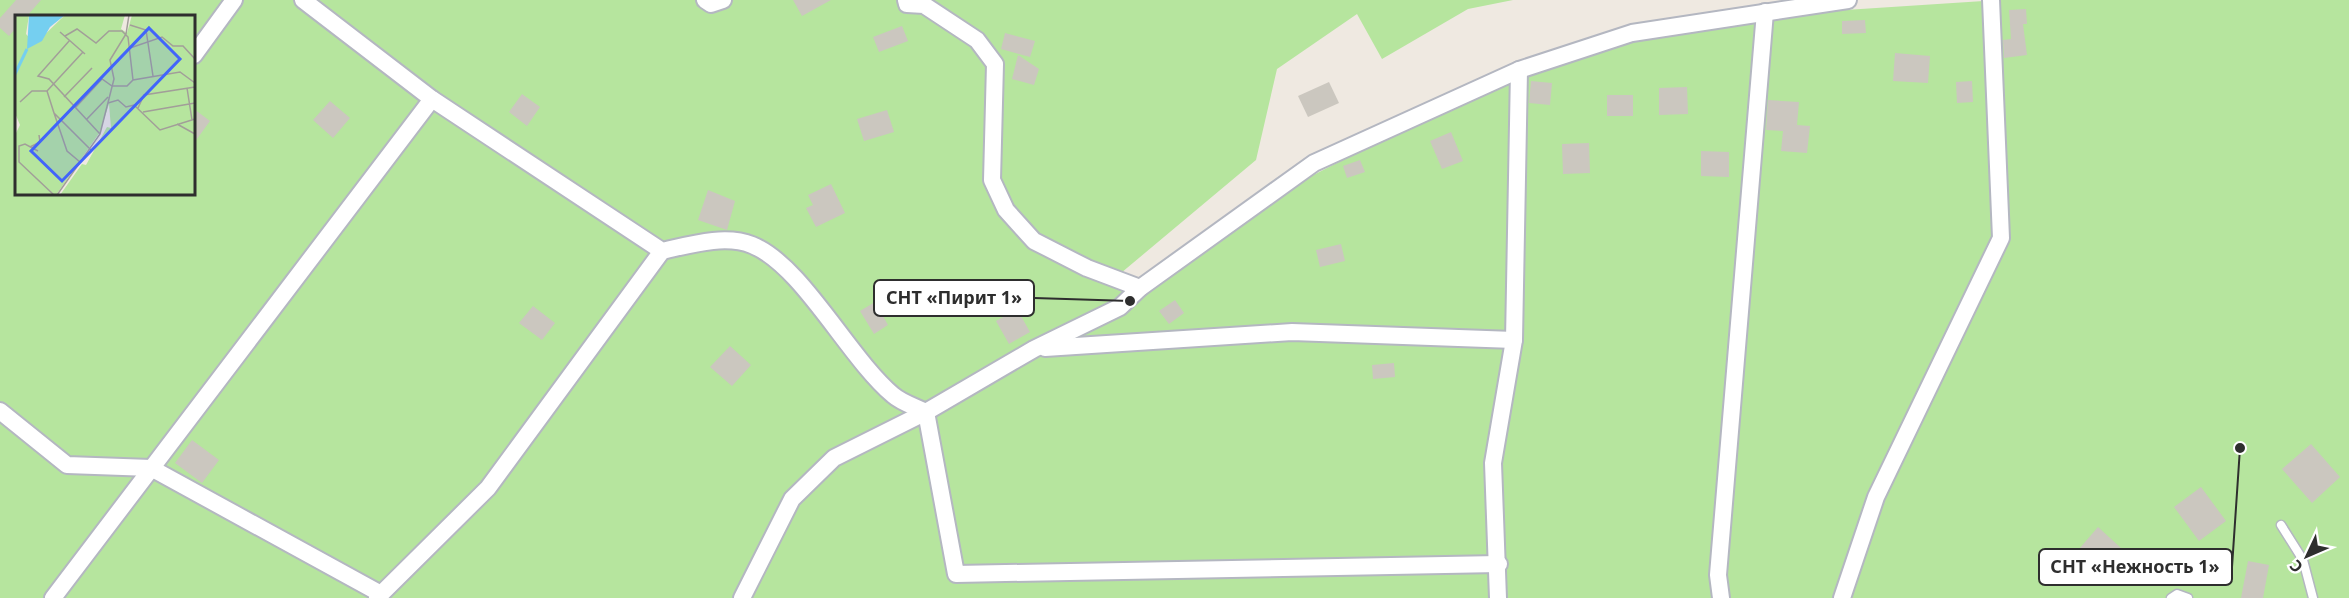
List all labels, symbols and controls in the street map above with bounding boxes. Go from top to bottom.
inset map [15,15,195,195]
callout: СНТ «Пирит 1» [874,280,1034,316]
text: СНТ «Пирит 1» [886,285,1022,309]
north arrow [2277,526,2337,586]
callout: СНТ «Нежность 1» [2039,549,2232,585]
text: СНТ «Нежность 1» [2050,554,2220,578]
text: С [2285,555,2308,578]

